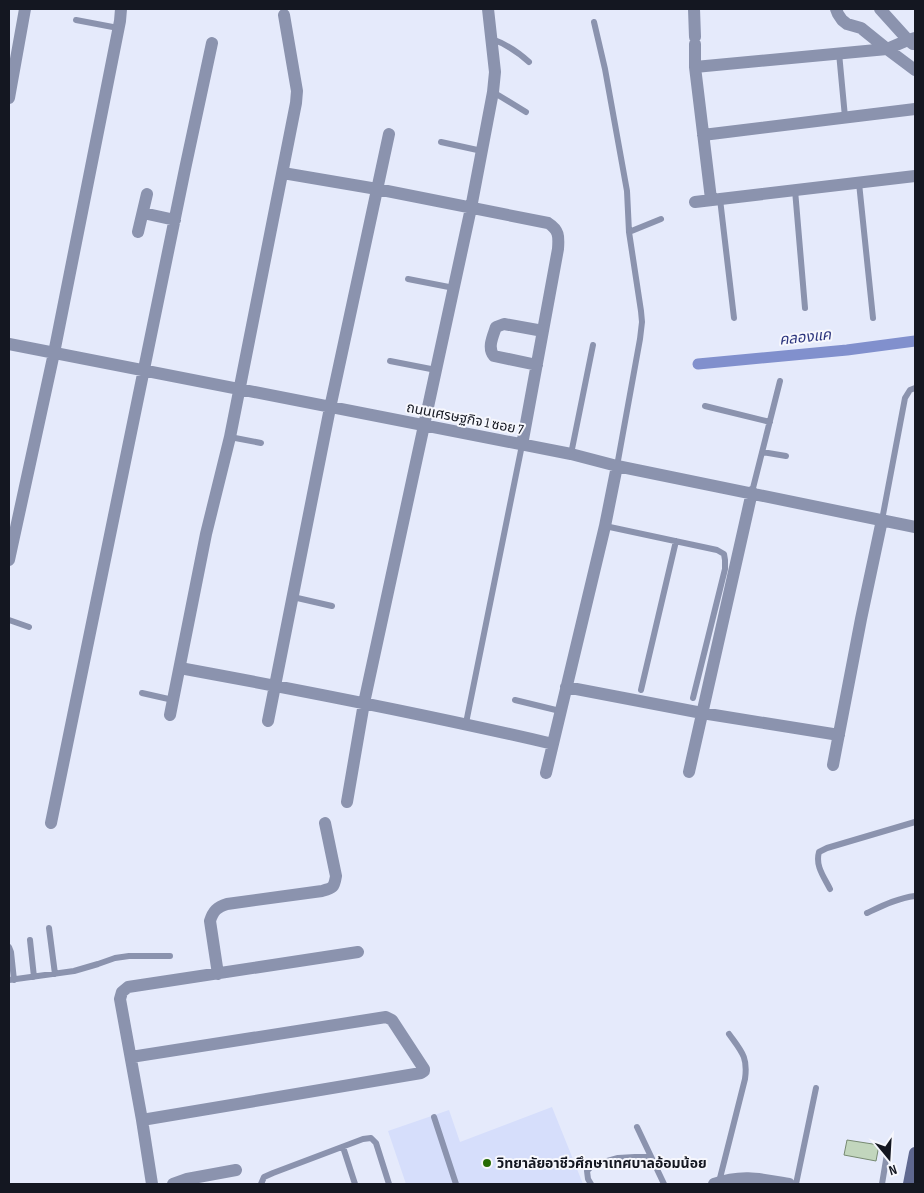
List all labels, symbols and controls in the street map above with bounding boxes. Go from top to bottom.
water label: คลองแค [778,325,833,350]
street label: ถนนเศรษฐกิจ 1 ซอย 7 [405,399,525,438]
north arrow [864,1133,914,1183]
place label: วิทยาลัยอาชีวศึกษาเทศบาลอ้อมน้อย [497,1155,707,1172]
marker: วิทยาลัยอาชีวศึกษาเทศบาลอ้อมน้อย [481,1157,493,1169]
text: N [887,1161,899,1179]

